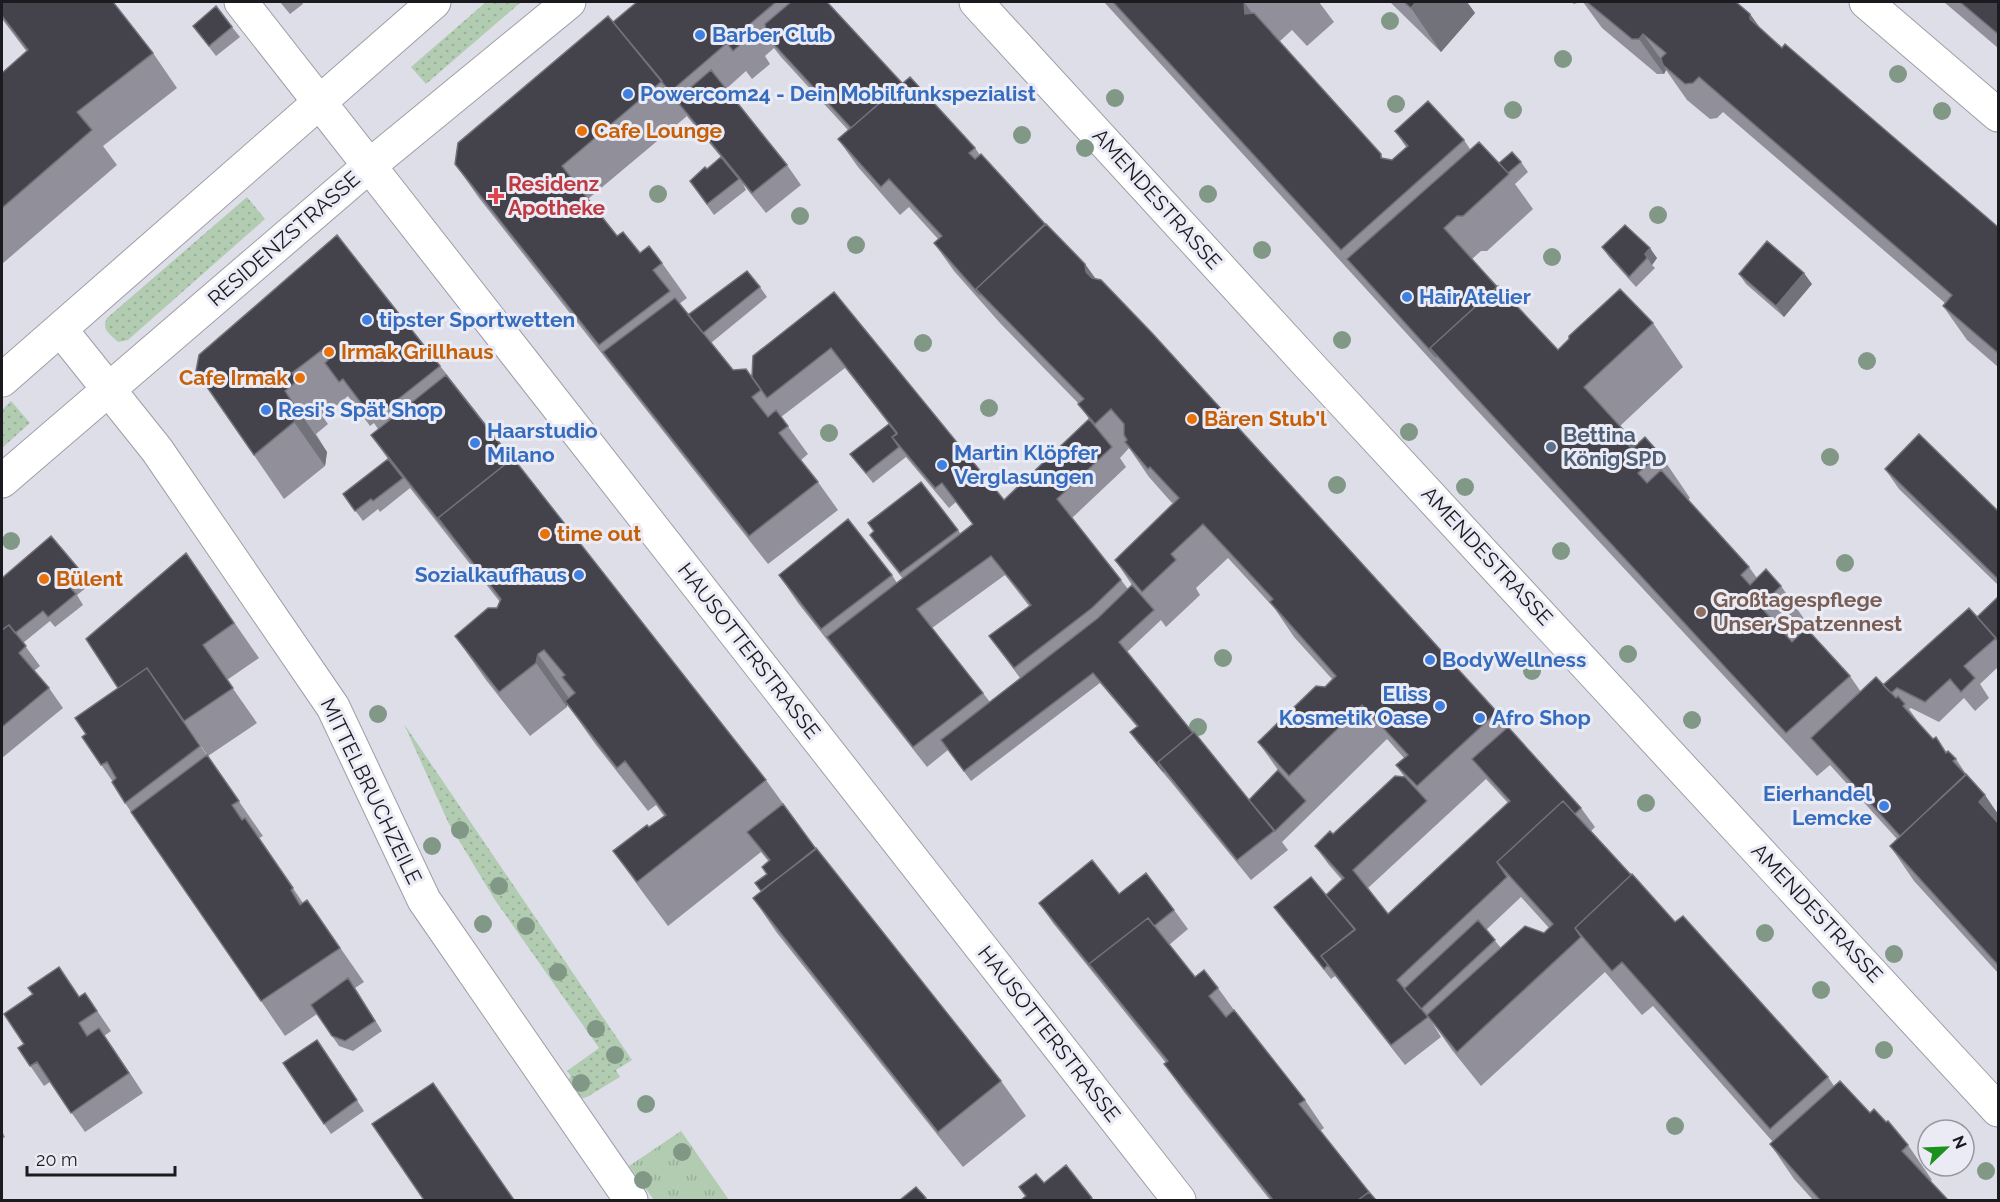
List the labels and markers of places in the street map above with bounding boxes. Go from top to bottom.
place label: Barber Club [712,22,832,47]
marker: Barber Club [693,28,707,42]
place label: Powercom24 - Dein Mobilfunkspezialist [640,81,1036,106]
marker: Powercom24 - Dein Mobilfunkspezialist [621,87,635,101]
place label: Cafe Lounge [594,118,723,143]
marker: Cafe Lounge [575,124,589,138]
place label: Residenz Apotheke [508,171,605,220]
marker: Residenz Apotheke [489,189,503,203]
place label: Hair Atelier [1419,284,1531,309]
marker: Hair Atelier [1400,290,1414,304]
place label: tipster Sportwetten [379,307,575,332]
marker: tipster Sportwetten [360,313,374,327]
place label: Irmak Grillhaus [341,339,494,364]
marker: Irmak Grillhaus [322,345,336,359]
place label: Cafe Irmak [179,365,288,390]
marker: Cafe Irmak [293,371,307,385]
place label: Resi's Spät Shop [278,397,443,422]
marker: Resi's Spät Shop [259,403,273,417]
place label: Bären Stub'l [1204,406,1327,431]
marker: Bären Stub'l [1185,412,1199,426]
place label: Haarstudio Milano [487,418,598,467]
place label: Bettina König SPD [1563,422,1666,471]
marker: Haarstudio Milano [468,436,482,450]
place label: Martin Klöpfer Verglasungen [954,440,1098,489]
marker: Bettina König SPD [1544,440,1558,454]
marker: Martin Klöpfer Verglasungen [935,458,949,472]
place label: time out [557,521,641,546]
marker: time out [538,527,552,541]
place label: Sozialkaufhaus [415,562,567,587]
place label: Bülent [56,566,123,591]
marker: Sozialkaufhaus [572,568,586,582]
marker: Bülent [37,572,51,586]
place label: Großtagespflege Unser Spatzennest [1713,587,1902,636]
marker: Großtagespflege Unser Spatzennest [1694,605,1708,619]
place label: BodyWellness [1442,647,1586,672]
marker: BodyWellness [1423,653,1437,667]
place label: Eliss Kosmetik Oase [1279,681,1428,730]
marker: Eliss Kosmetik Oase [1433,699,1447,713]
place label: Afro Shop [1492,705,1591,730]
marker: Afro Shop [1473,711,1487,725]
place label: Eierhandel Lemcke [1763,781,1872,830]
marker: Eierhandel Lemcke [1877,799,1891,813]

